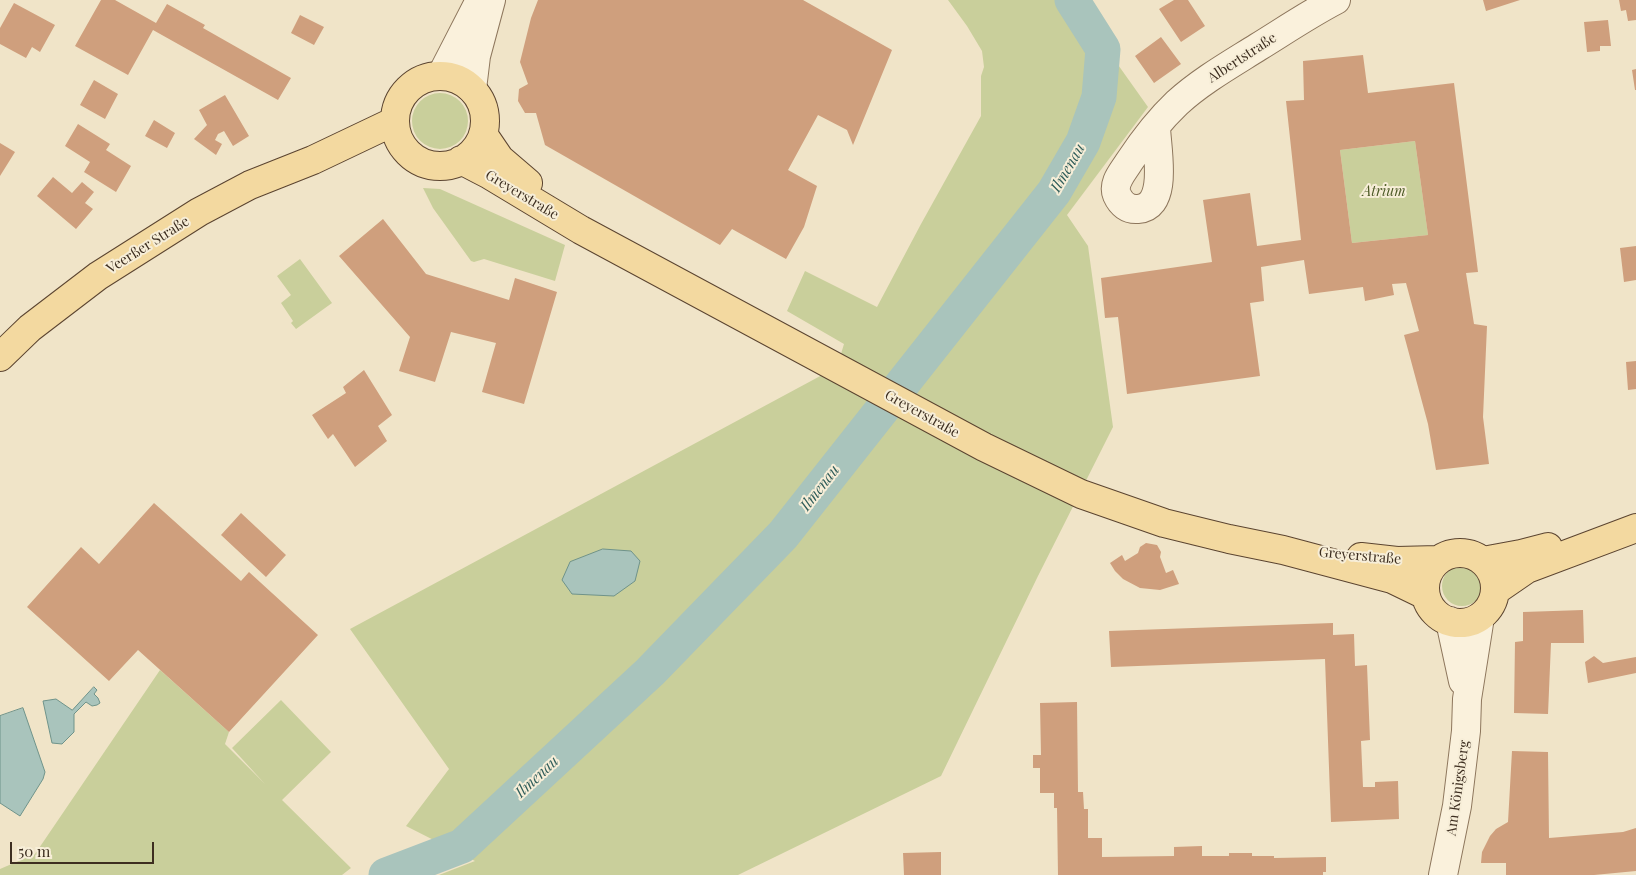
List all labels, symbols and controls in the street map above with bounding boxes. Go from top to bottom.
street label: Albertstraße [1204,30,1280,86]
water label: Ilmenau [1047,141,1089,195]
street label: Greyerstraße [482,167,562,223]
park label: Atrium [1363,184,1405,200]
street label: Veerßer Straße [104,213,192,277]
street label: Greyerstraße [882,387,962,441]
water label: Ilmenau [797,462,843,514]
street label: Greyerstraße [1318,544,1402,568]
street label: Am Königsberg [1443,739,1473,837]
water label: Ilmenau [512,752,562,802]
scale bar [12,832,156,864]
text: 50 m [18,841,50,861]

